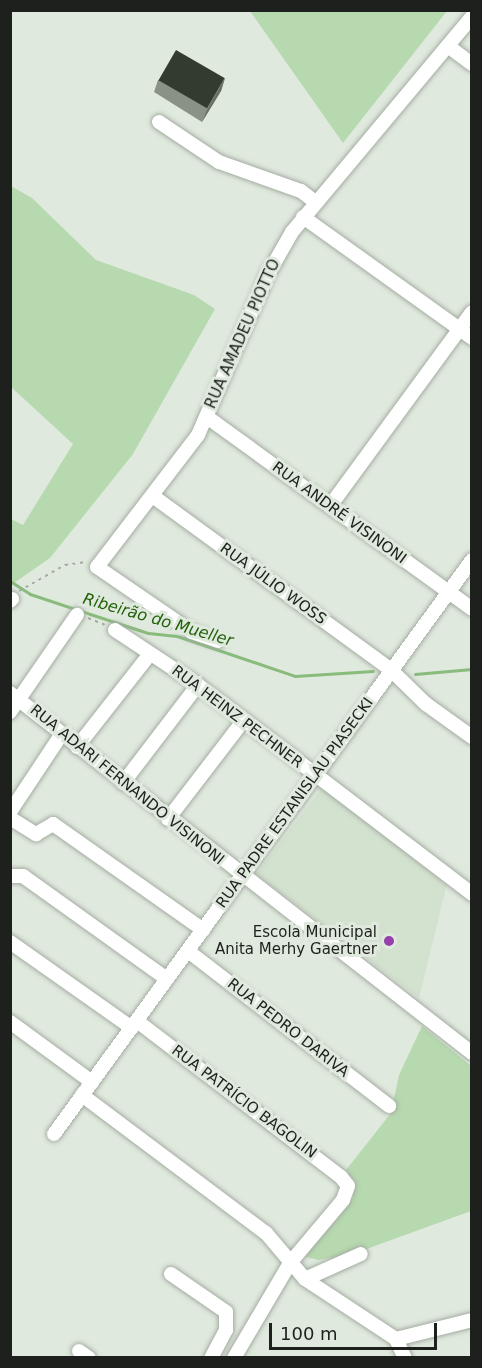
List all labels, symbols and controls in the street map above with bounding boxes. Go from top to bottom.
street label: RUA AMADEU PIOTTO [202,256,284,412]
street label: RUA ANDRÉ VISINONI [268,458,410,568]
street label: RUA JÚLIO WOSS [216,539,330,629]
water label: Ribeirão do Mueller [81,589,235,651]
street label: RUA HEINZ PECHNER [168,662,306,772]
street label: RUA PADRE ESTANISLAU PIASECKI [213,694,377,912]
street label: RUA ADARI FERNANDO VISINONI [26,701,228,869]
place label: Escola Municipal Anita Merhy Gaertner [215,923,377,958]
marker: Escola Municipal Anita Merhy Gaertner [382,934,396,948]
street label: RUA PEDRO DARIVA [224,975,352,1081]
street label: RUA PATRÍCIO BAGOLIN [168,1042,320,1162]
scale bar [272,1311,440,1349]
text: 100 m [280,1323,338,1344]

